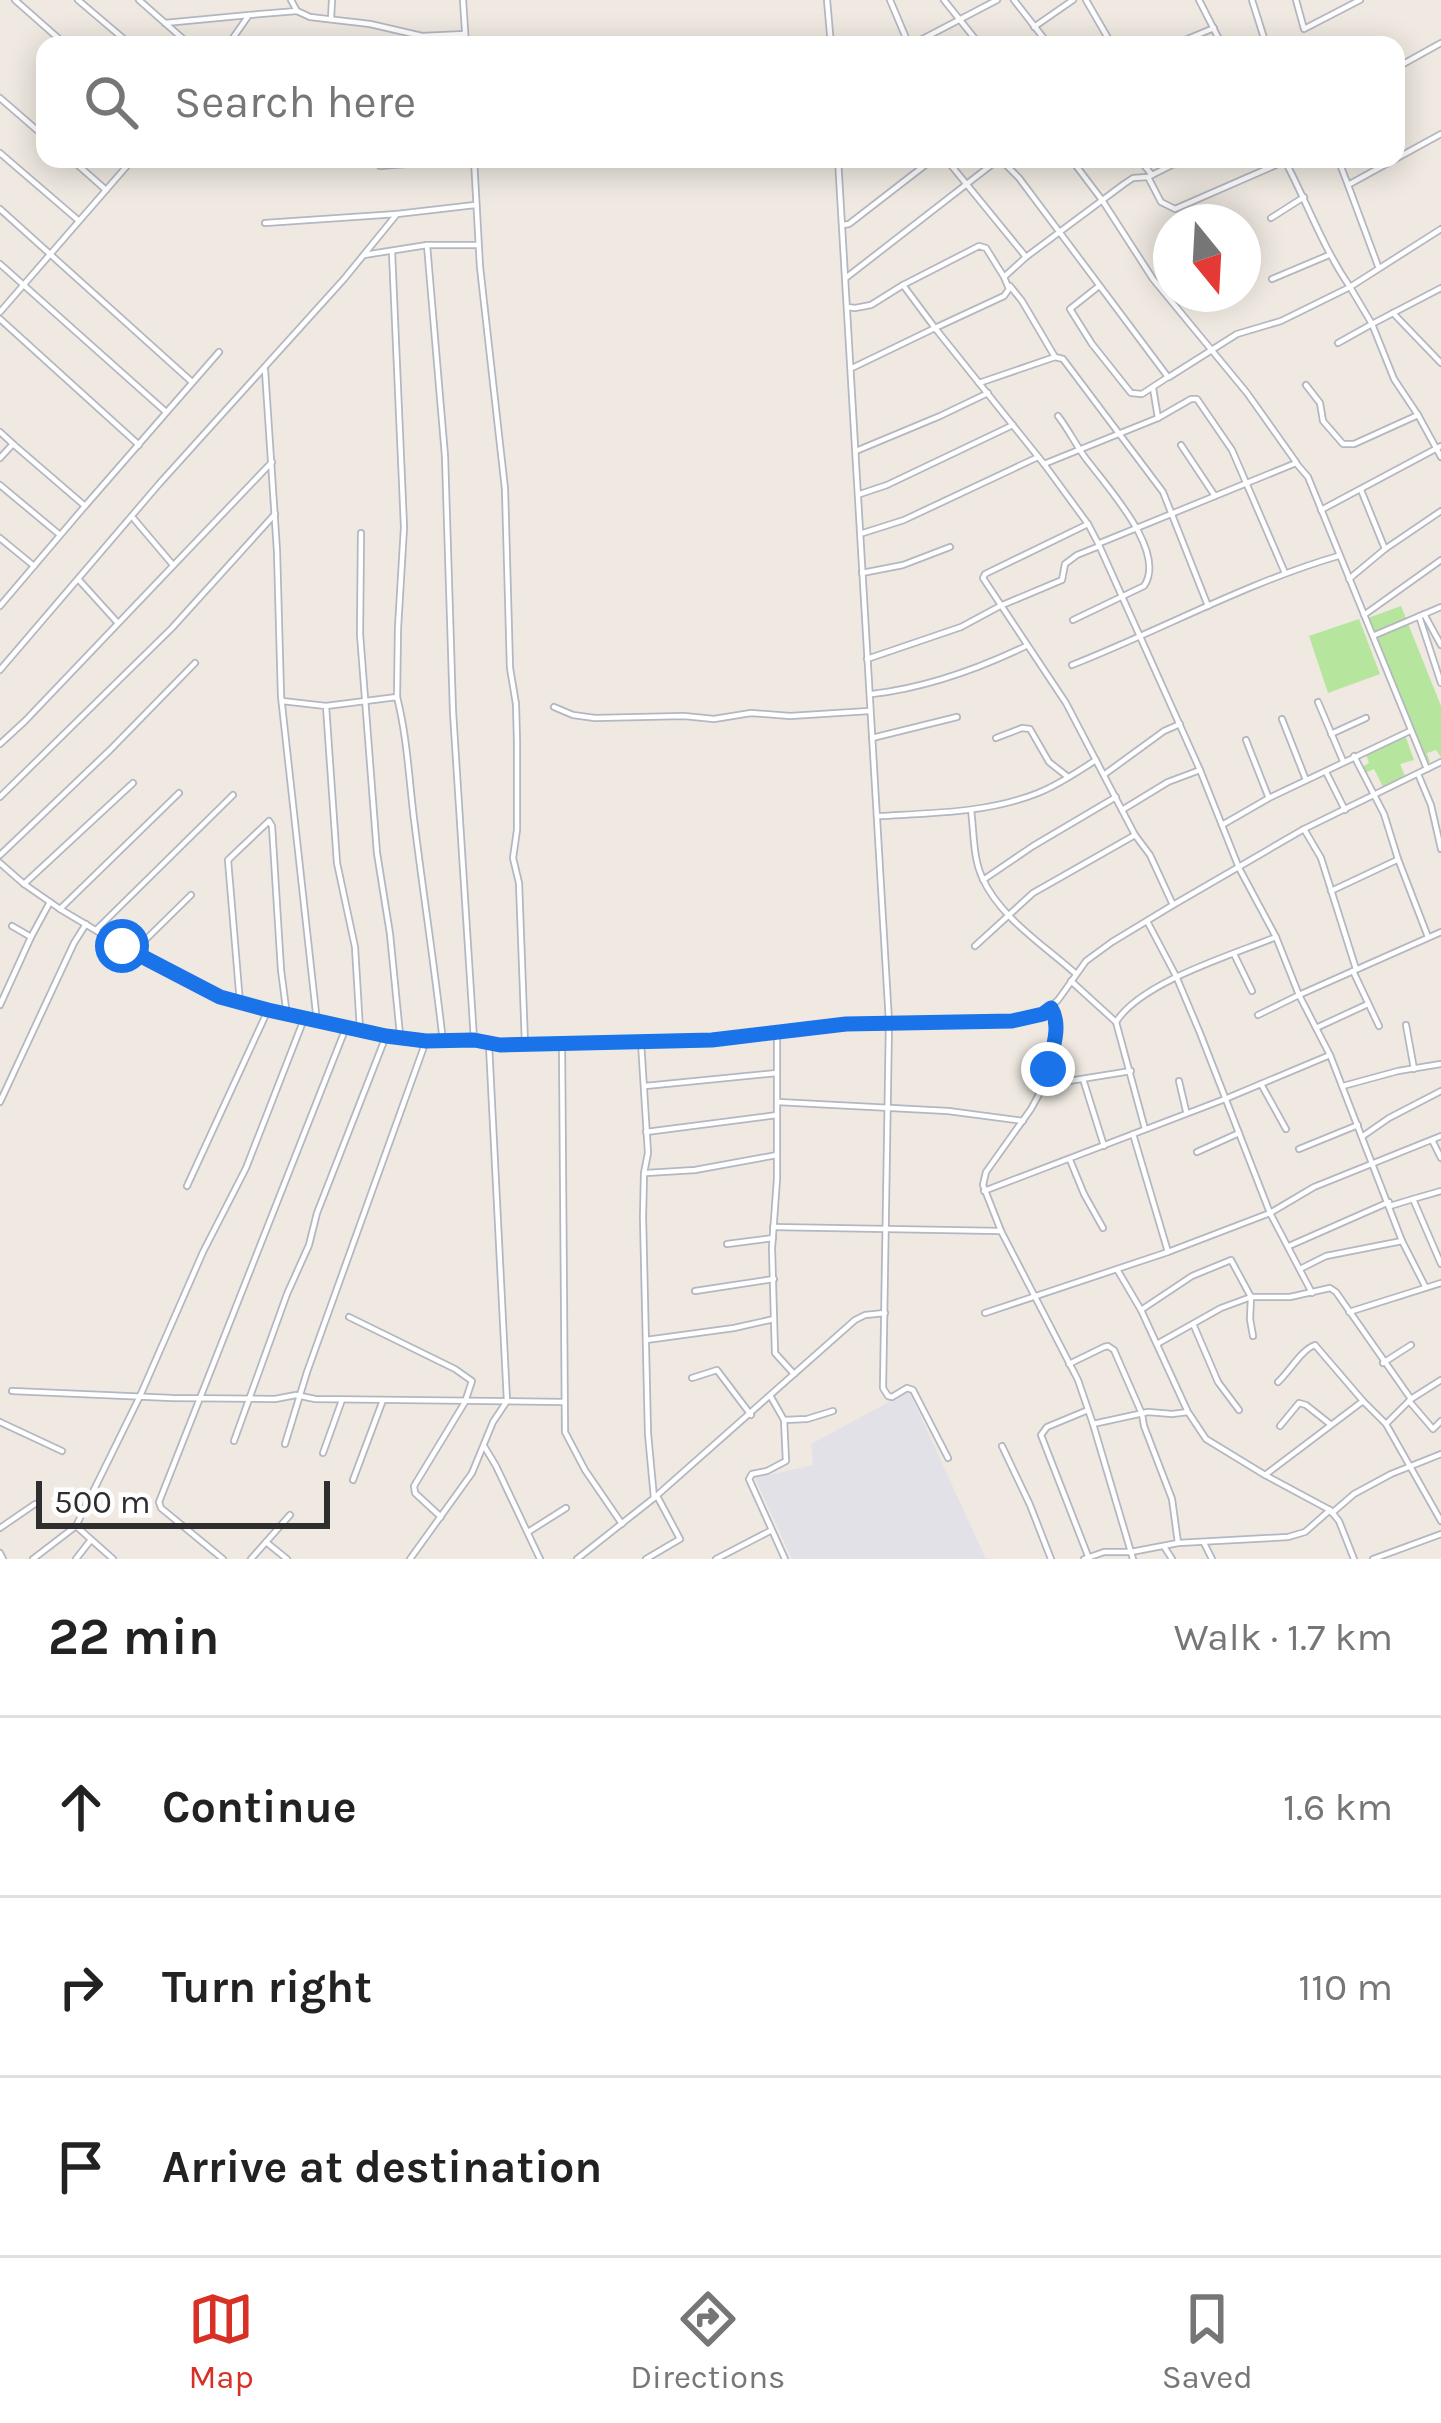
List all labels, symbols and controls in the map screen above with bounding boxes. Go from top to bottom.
search box [36,36,1405,168]
icon: search [78,69,144,135]
text: Search here [174,76,416,128]
north arrow [1153,204,1261,312]
route start [95,919,149,973]
route end [1021,1042,1075,1096]
scale bar [36,1475,330,1528]
text: 500 m [54,1483,151,1521]
text: 22 min [48,1607,220,1667]
text: Walk · 1.7 km [1174,1614,1393,1660]
icon: ahead [48,1774,114,1840]
text: Continue [162,1781,357,1833]
text: 1.6 km [1283,1784,1393,1830]
icon: right [48,1954,114,2020]
text: Turn right [162,1961,372,2013]
text: 110 m [1298,1964,1393,2010]
icon: arrive [48,2134,114,2200]
text: Arrive at destination [162,2141,602,2193]
tab: Map [188,2286,254,2396]
tab: Directions [630,2286,785,2396]
tab: Saved [1162,2286,1253,2396]

